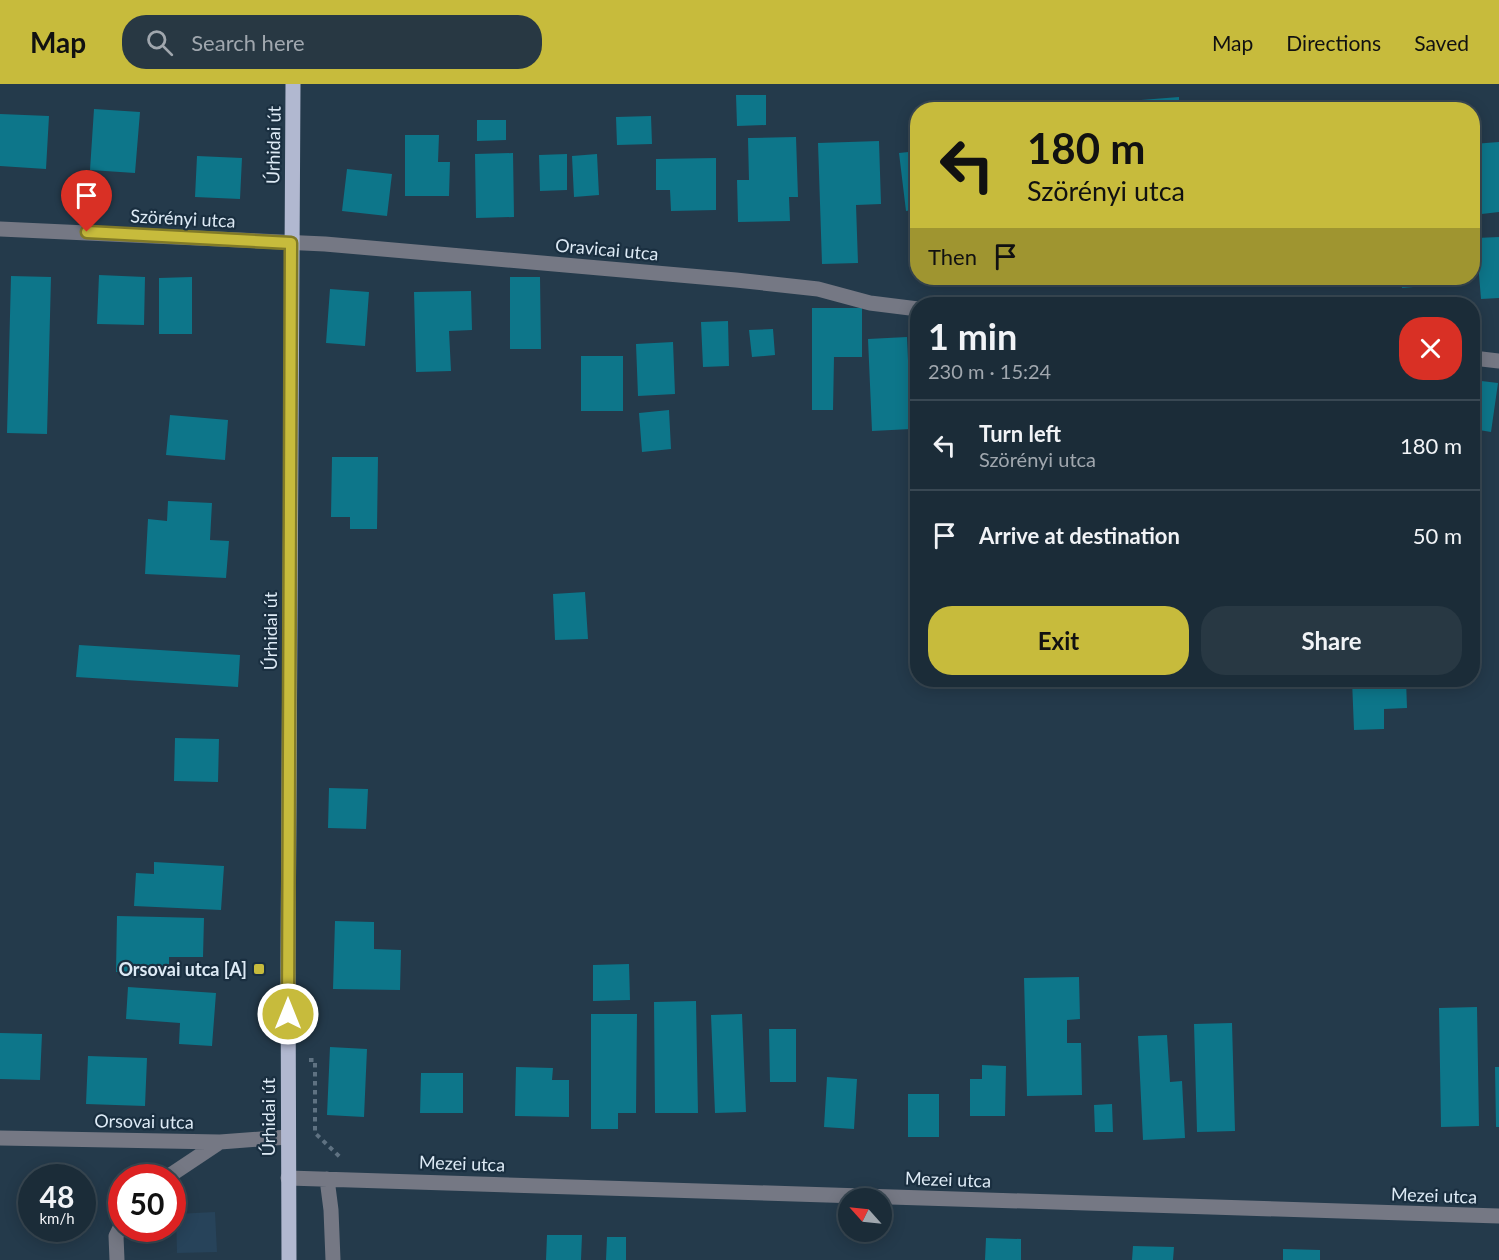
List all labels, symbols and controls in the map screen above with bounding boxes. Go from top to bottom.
search box [122,15,542,69]
text: Map [30,25,86,59]
icon: search [143,26,176,59]
text: Search here [191,29,305,56]
text: Map [1212,30,1253,55]
text: Directions [1286,30,1381,55]
text: Saved [1414,30,1469,55]
street label: Úrhidai út [261,105,285,184]
text: 180 m [1027,123,1145,173]
icon: left [928,126,1006,204]
pin [61,170,112,232]
text: Szörényi utca [1027,174,1185,207]
icon: arrive [70,179,103,212]
street label: Szörényi utca [130,204,236,232]
street label: Oravicai utca [555,234,659,264]
icon: arrive [989,240,1022,273]
text: Then [928,243,977,270]
text: 1 min [928,314,1017,358]
button: close [1399,317,1462,380]
text: 230 m · 15:24 [928,359,1051,383]
text: Turn left [979,420,1061,447]
icon: left [928,429,961,462]
text: 180 m [1400,432,1462,459]
text: Szörényi utca [979,447,1096,471]
icon: arrive [928,519,961,552]
text: Arrive at destination [979,522,1180,549]
text: 50 m [1413,522,1462,549]
street label: Úrhidai út [259,591,281,670]
button: Exit [928,606,1189,675]
button: Share [1201,606,1462,675]
place label: Orsovai utca [A] [118,958,247,980]
marker: Orsovai utca [A] [252,962,266,976]
position arrow [256,982,320,1046]
street label: Úrhidai út [257,1077,279,1156]
street label: Orsovai utca [94,1109,194,1133]
street label: Mezei utca [418,1151,506,1175]
speed limit sign: 50 [108,1164,186,1242]
street label: Mezei utca [904,1167,992,1191]
text: 48 [40,1178,74,1214]
street label: Mezei utca [1390,1183,1478,1207]
north arrow [838,1188,892,1242]
map controls [838,1188,892,1242]
text: km/h [39,1209,75,1227]

